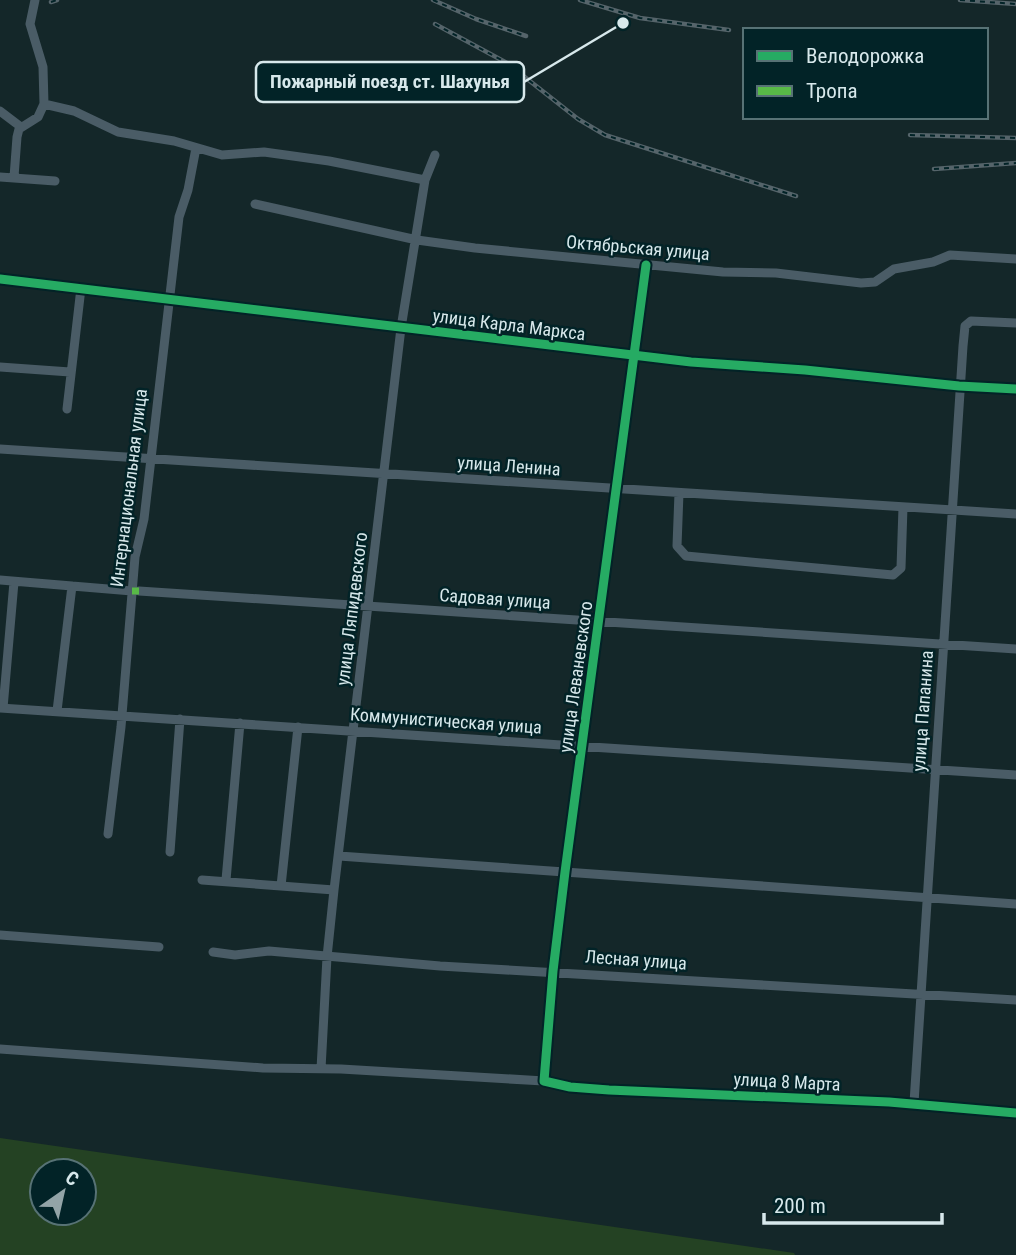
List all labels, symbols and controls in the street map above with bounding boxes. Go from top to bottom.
legend [743,28,988,119]
text: Велодорожка [806,44,924,68]
callout: Пожарный поезд ст. Шахунья [256,62,524,102]
text: Пожарный поезд ст. Шахунья [270,70,510,93]
text: Тропа [806,79,857,103]
street label: Октябрьская улица [565,231,711,264]
street label: улица Карла Маркса [432,305,587,344]
street label: Интернациональная улица [106,388,151,588]
street label: улица Ленина [457,451,561,480]
street label: улица Ляпидевского [332,531,371,687]
street label: Садовая улица [439,584,551,613]
street label: улица Леваневского [554,600,597,754]
street label: улица Папанина [908,650,937,772]
street label: Коммунистическая улица [349,703,543,738]
street label: Лесная улица [584,945,688,974]
street label: улица 8 Марта [733,1068,841,1095]
north arrow [28,1157,98,1227]
text: С [61,1166,83,1191]
scale bar [764,1182,942,1226]
text: 200 m [774,1194,826,1218]

